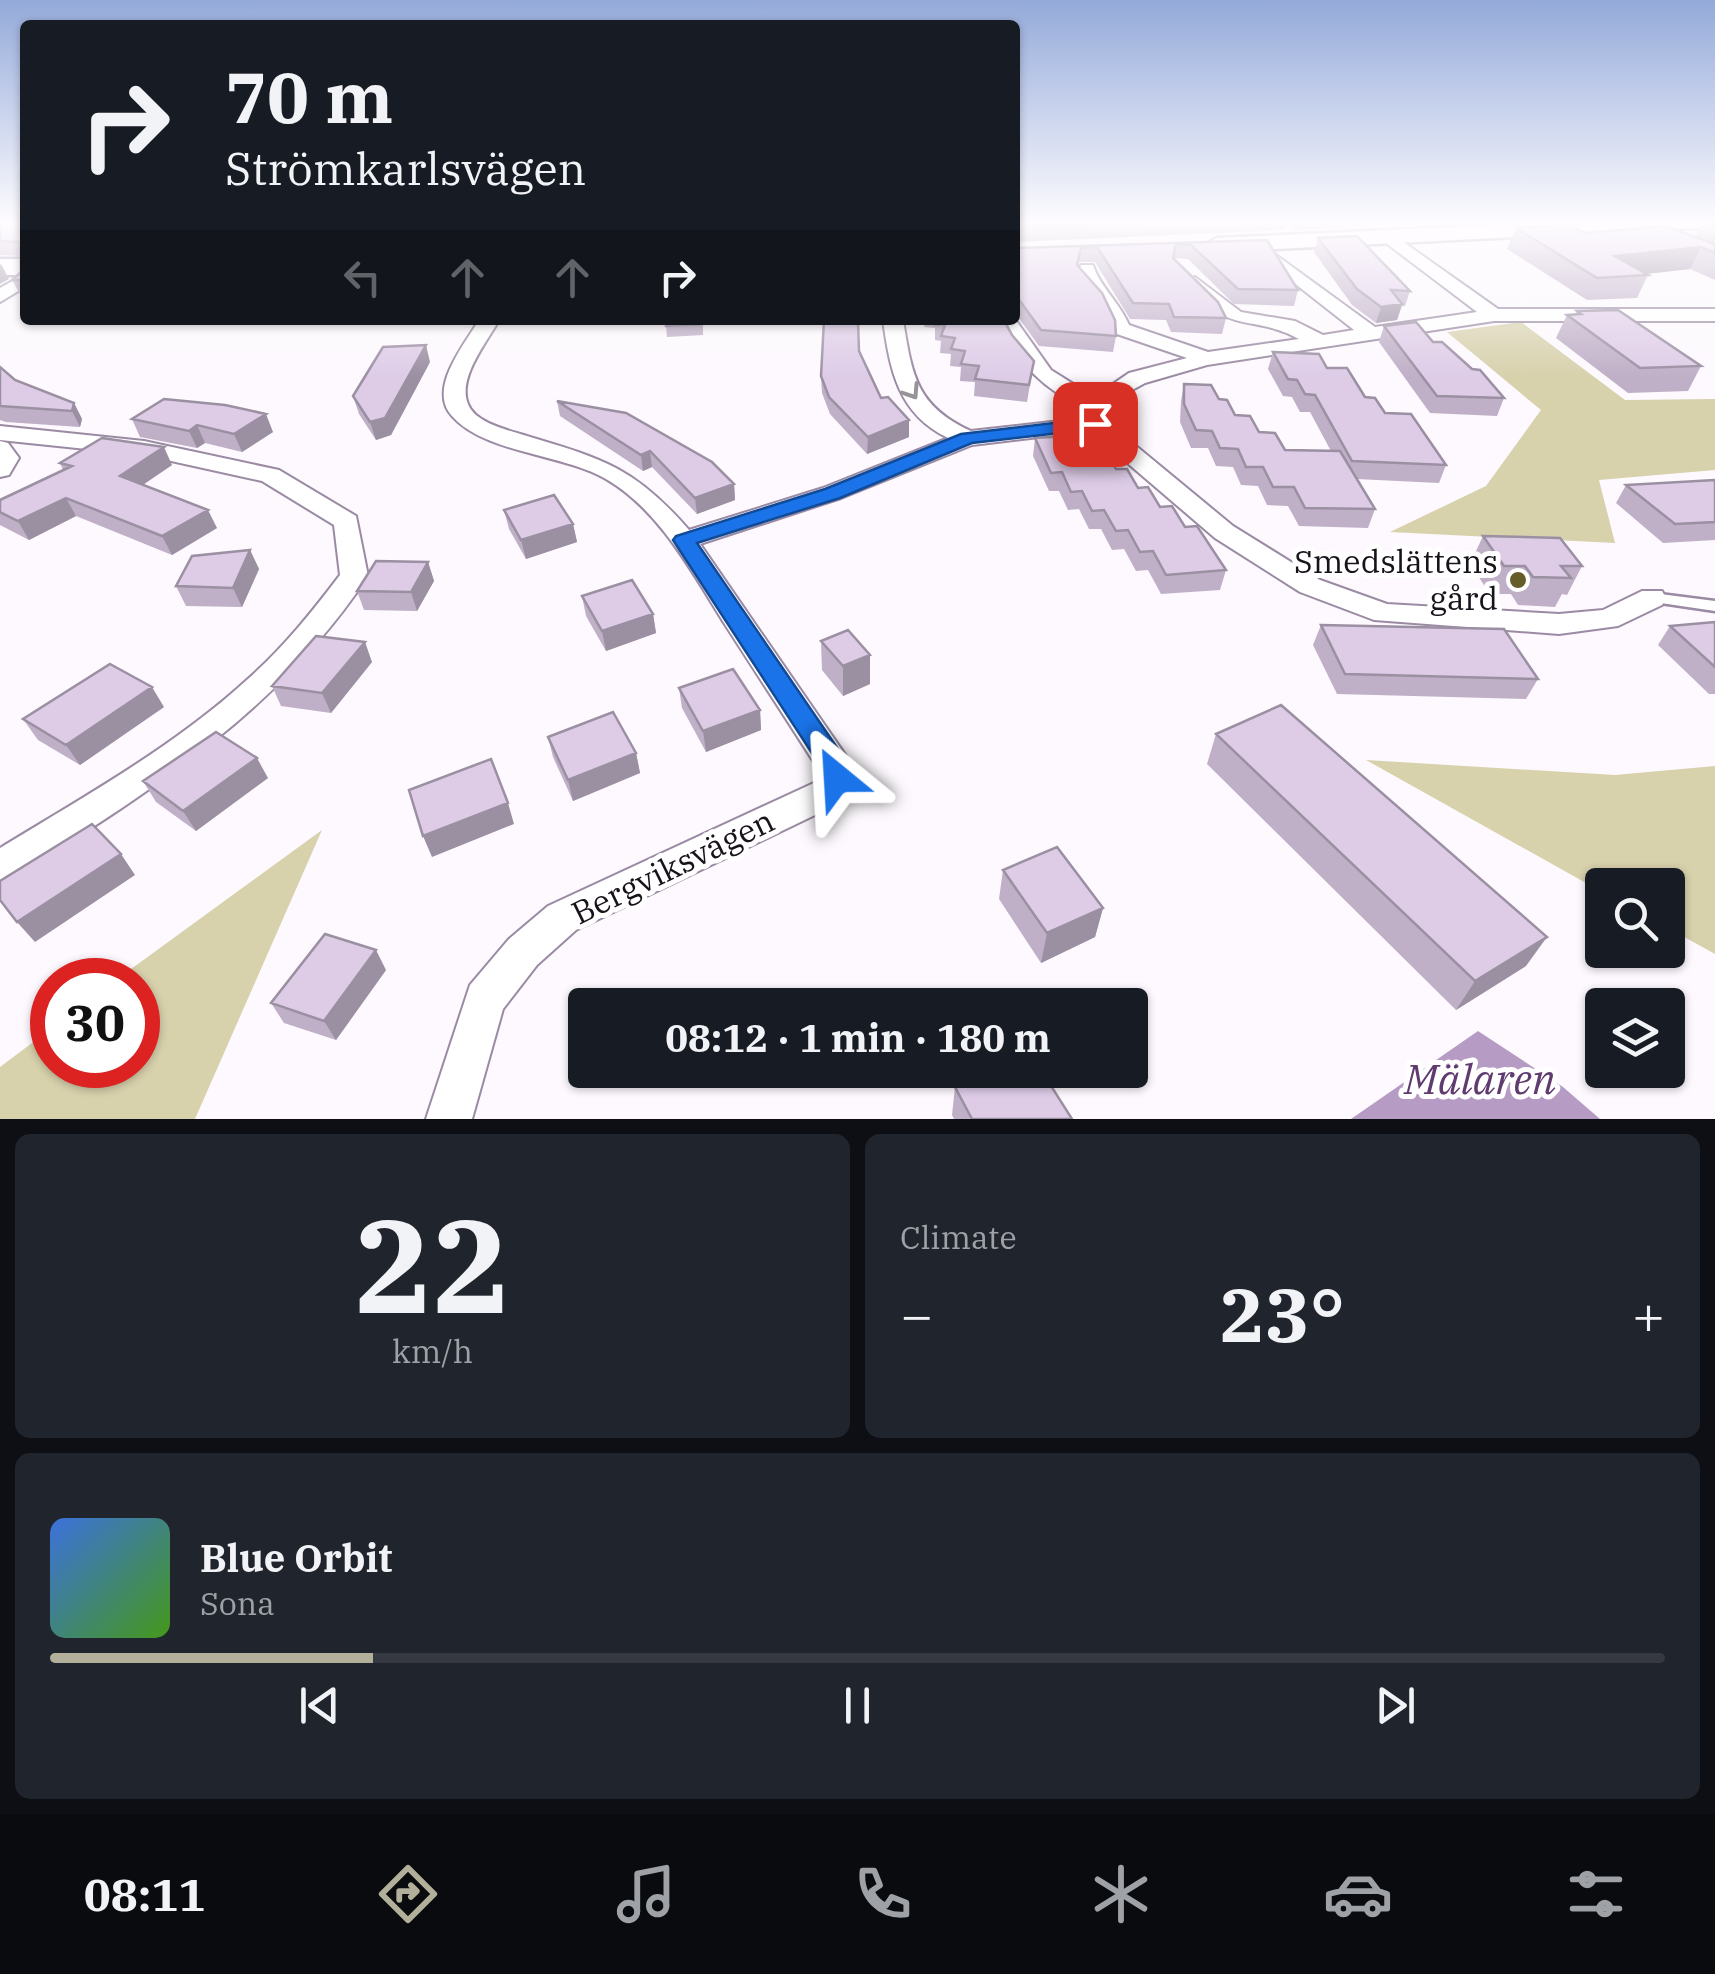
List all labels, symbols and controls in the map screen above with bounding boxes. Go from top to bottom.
text: 70 m [225,51,393,142]
icon: right [60,60,190,190]
text: Strömkarlsvägen [225,139,586,197]
icon: left [335,250,390,305]
icon: ahead [440,250,495,305]
icon: ahead [545,250,600,305]
icon: right [650,250,705,305]
one-way arrow [899,381,918,399]
pin [1053,382,1138,467]
icon: arrive [1068,397,1123,452]
place label: Smedslättens gård [1294,540,1498,619]
marker: Smedslättens gård [1507,569,1529,591]
position arrow [785,726,889,830]
street label: Bergviksvägen [564,799,781,933]
map controls [1585,868,1685,1088]
button: search [1585,868,1685,968]
speed limit sign: 30 [30,958,160,1088]
button: layers [1585,988,1685,1088]
text: 08:12 · 1 min · 180 m [665,1013,1051,1062]
water label: Mälaren [1403,1051,1556,1106]
text: 22 [354,1180,511,1349]
text: Climate [900,1216,1017,1258]
text: 23° [1220,1265,1345,1363]
text: − [900,1279,933,1350]
text: + [1632,1279,1665,1350]
text: km/h [392,1330,473,1372]
text: Blue Orbit [200,1533,392,1582]
text: Sona [200,1582,275,1624]
icon: previous [292,1678,347,1733]
icon: pause [830,1678,885,1733]
icon: next [1368,1678,1423,1733]
icon: directions [373,1859,443,1929]
icon: music [611,1859,681,1929]
icon: phone [848,1859,918,1929]
icon: climate [1086,1859,1156,1929]
icon: car [1323,1859,1393,1929]
icon: filters [1561,1859,1631,1929]
text: 08:11 [84,1865,205,1923]

